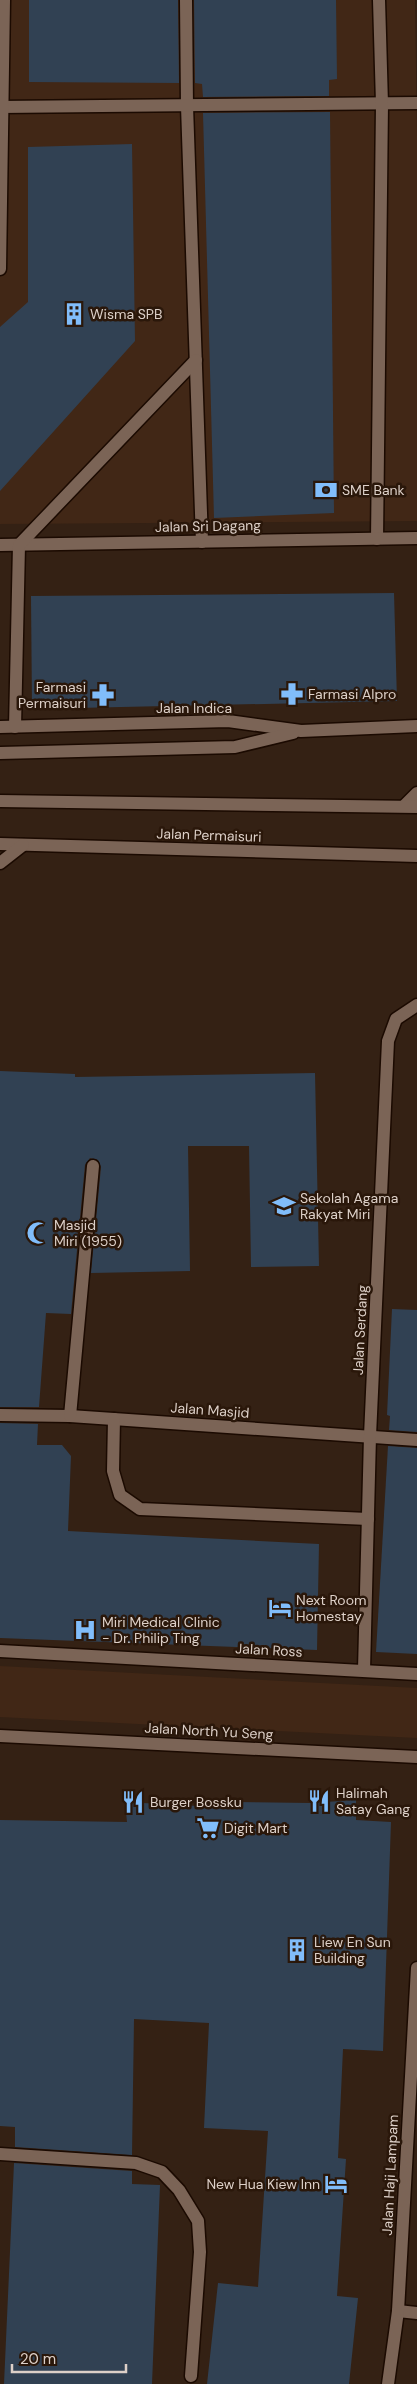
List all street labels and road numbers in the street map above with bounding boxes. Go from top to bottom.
street label: Jalan Sri Dagang [155,516,261,536]
street label: Jalan Indica [156,699,232,717]
street label: Jalan Permaisuri [156,824,262,846]
street label: Jalan Serdang [349,1284,371,1376]
street label: Jalan Masjid [170,1398,250,1422]
street label: Jalan Ross [235,1639,303,1661]
street label: Jalan North Yu Seng [144,1719,274,1743]
street label: Jalan Haji Lampam [378,2114,402,2236]

